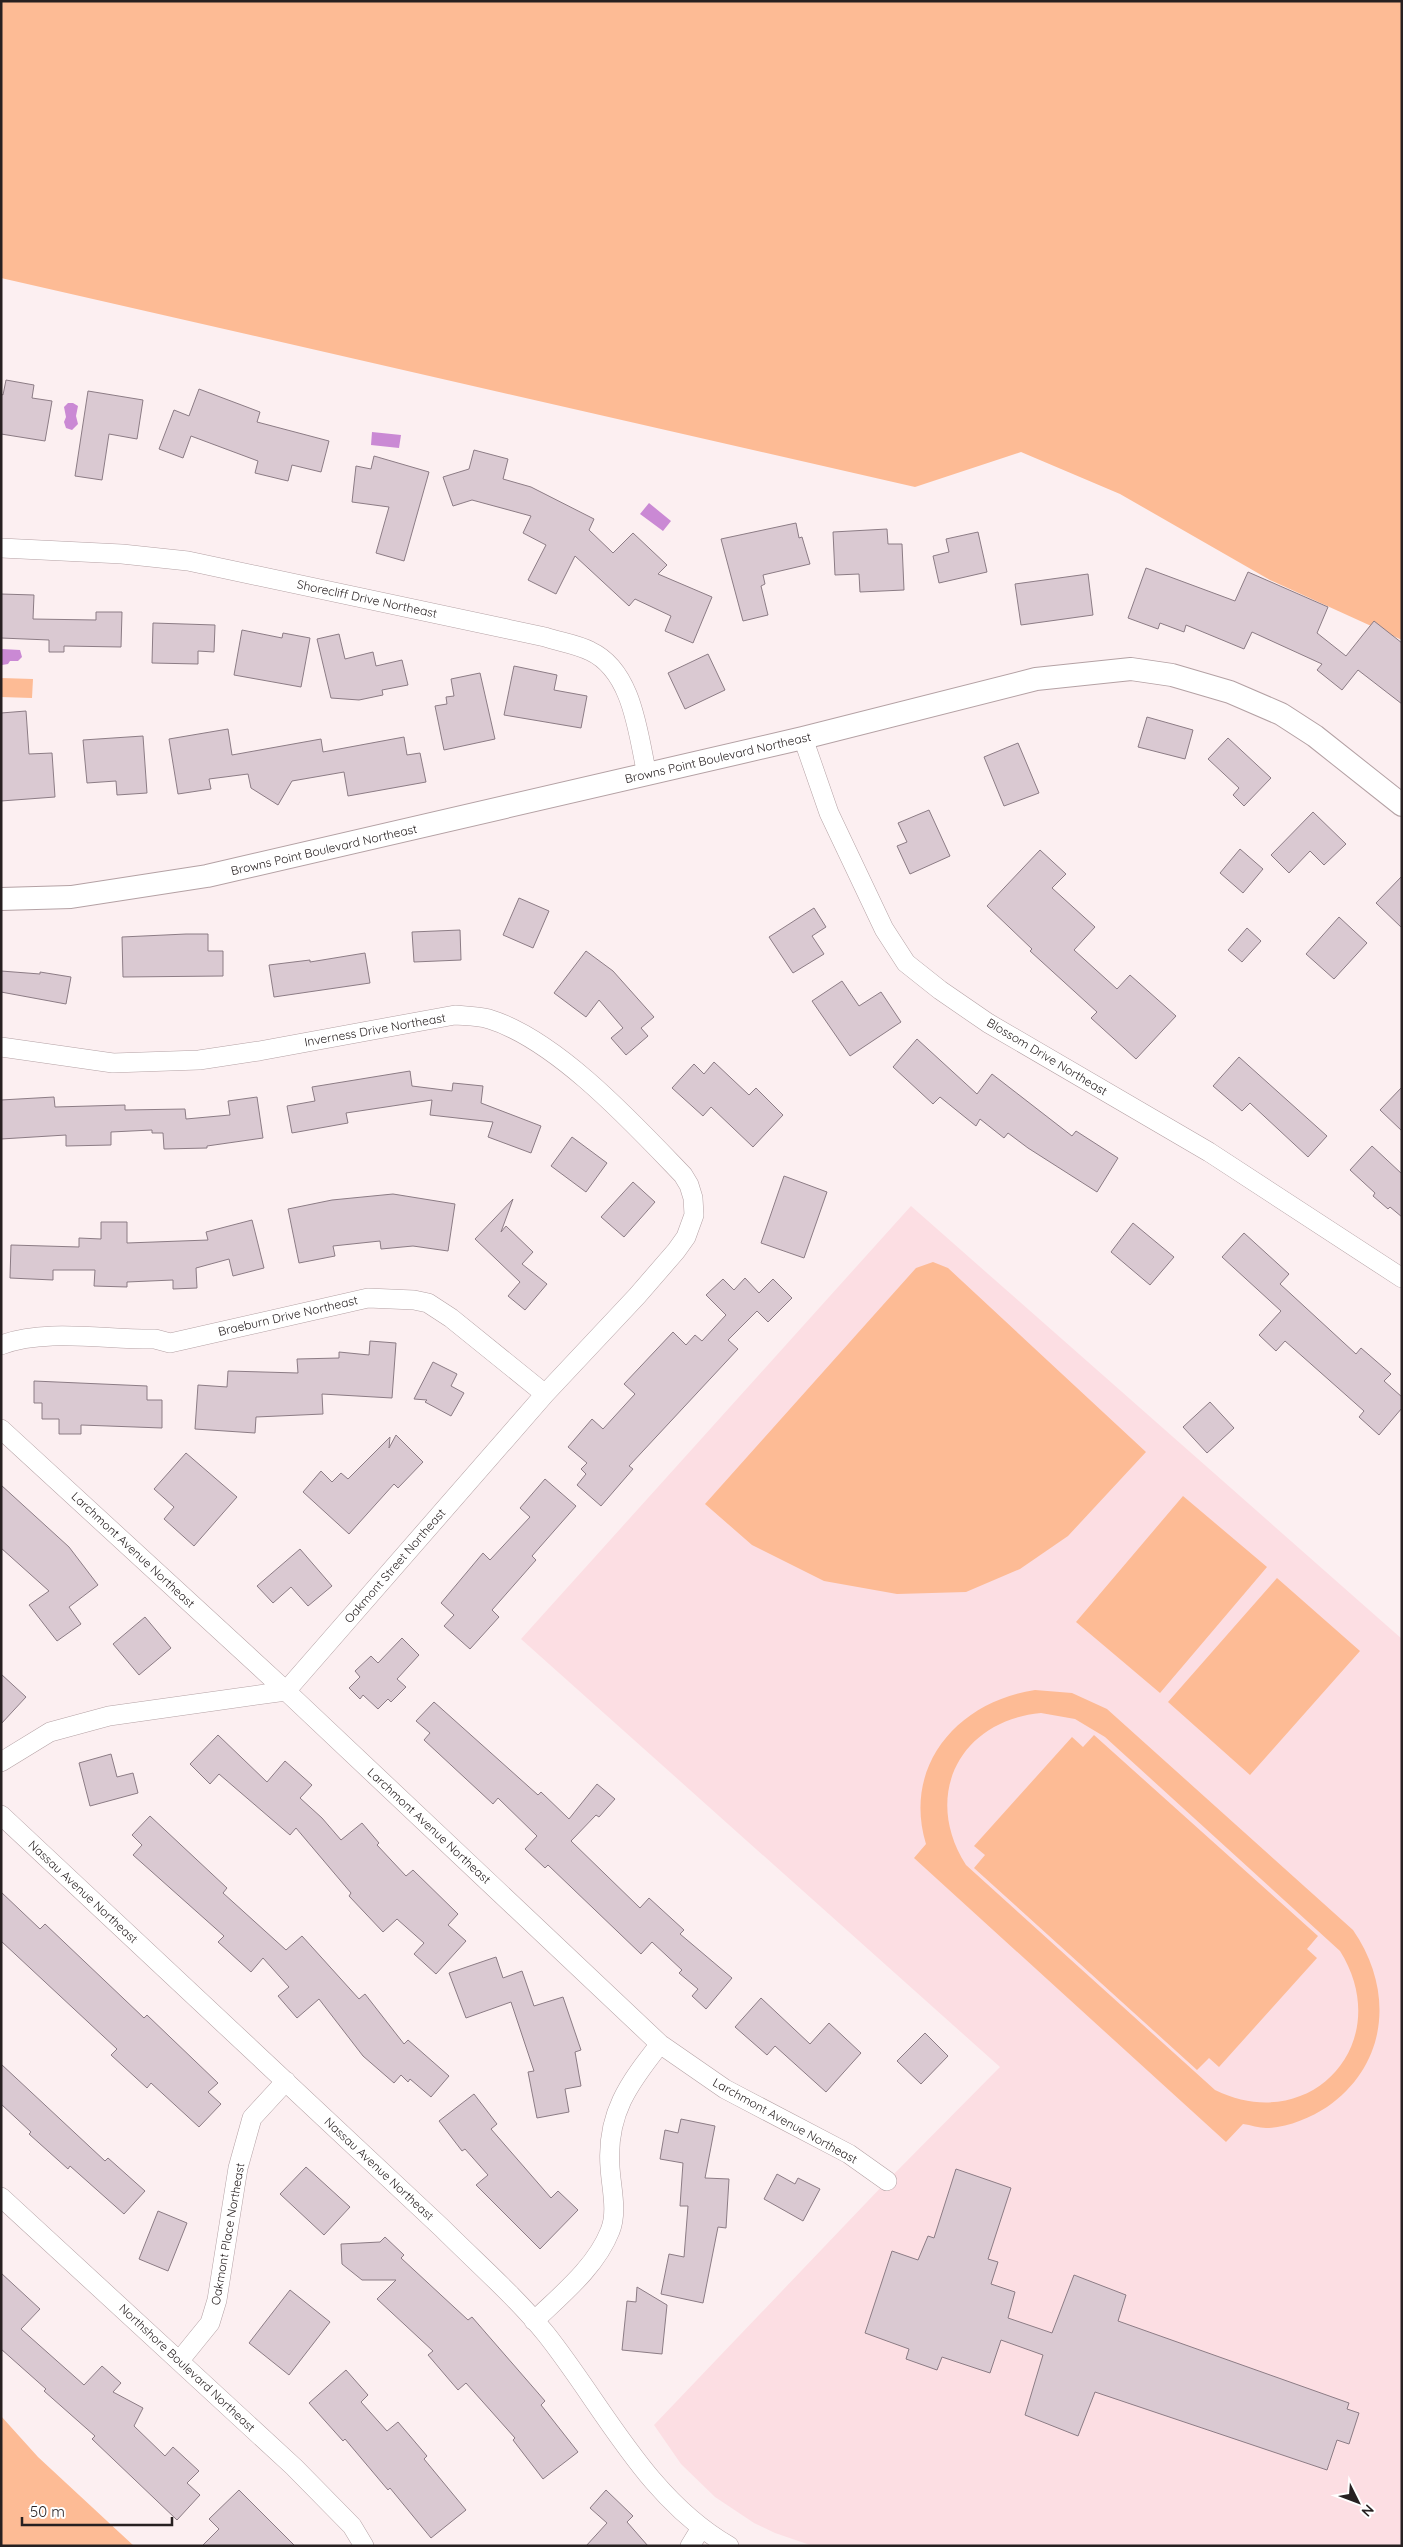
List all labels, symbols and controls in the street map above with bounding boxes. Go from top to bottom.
street label: Shorecliff Drive Northeast [296,576,439,621]
street label: Browns Point Boulevard Northeast [623,729,812,786]
street label: Browns Point Boulevard Northeast [229,821,418,878]
street label: Inverness Drive Northeast [303,1010,447,1049]
street label: Blossom Drive Northeast [984,1015,1110,1098]
street label: Braeburn Drive Northeast [217,1292,359,1339]
street label: Larchmont Avenue Northeast [69,1489,198,1611]
street label: Oakmont Street Northeast [341,1505,448,1626]
street label: Larchmont Avenue Northeast [365,1765,494,1887]
street label: Nassau Avenue Northeast [25,1837,141,1946]
street label: Larchmont Avenue Northeast [710,2074,860,2167]
street label: Nassau Avenue Northeast [321,2114,437,2223]
street label: Oakmont Place Northeast [208,2162,247,2306]
street label: Northshore Boulevard Northeast [116,2301,259,2435]
north arrow [1333,2477,1383,2527]
scale bar [22,2494,172,2526]
text: N [1358,2501,1378,2521]
text: 50 m [30,2502,65,2521]

